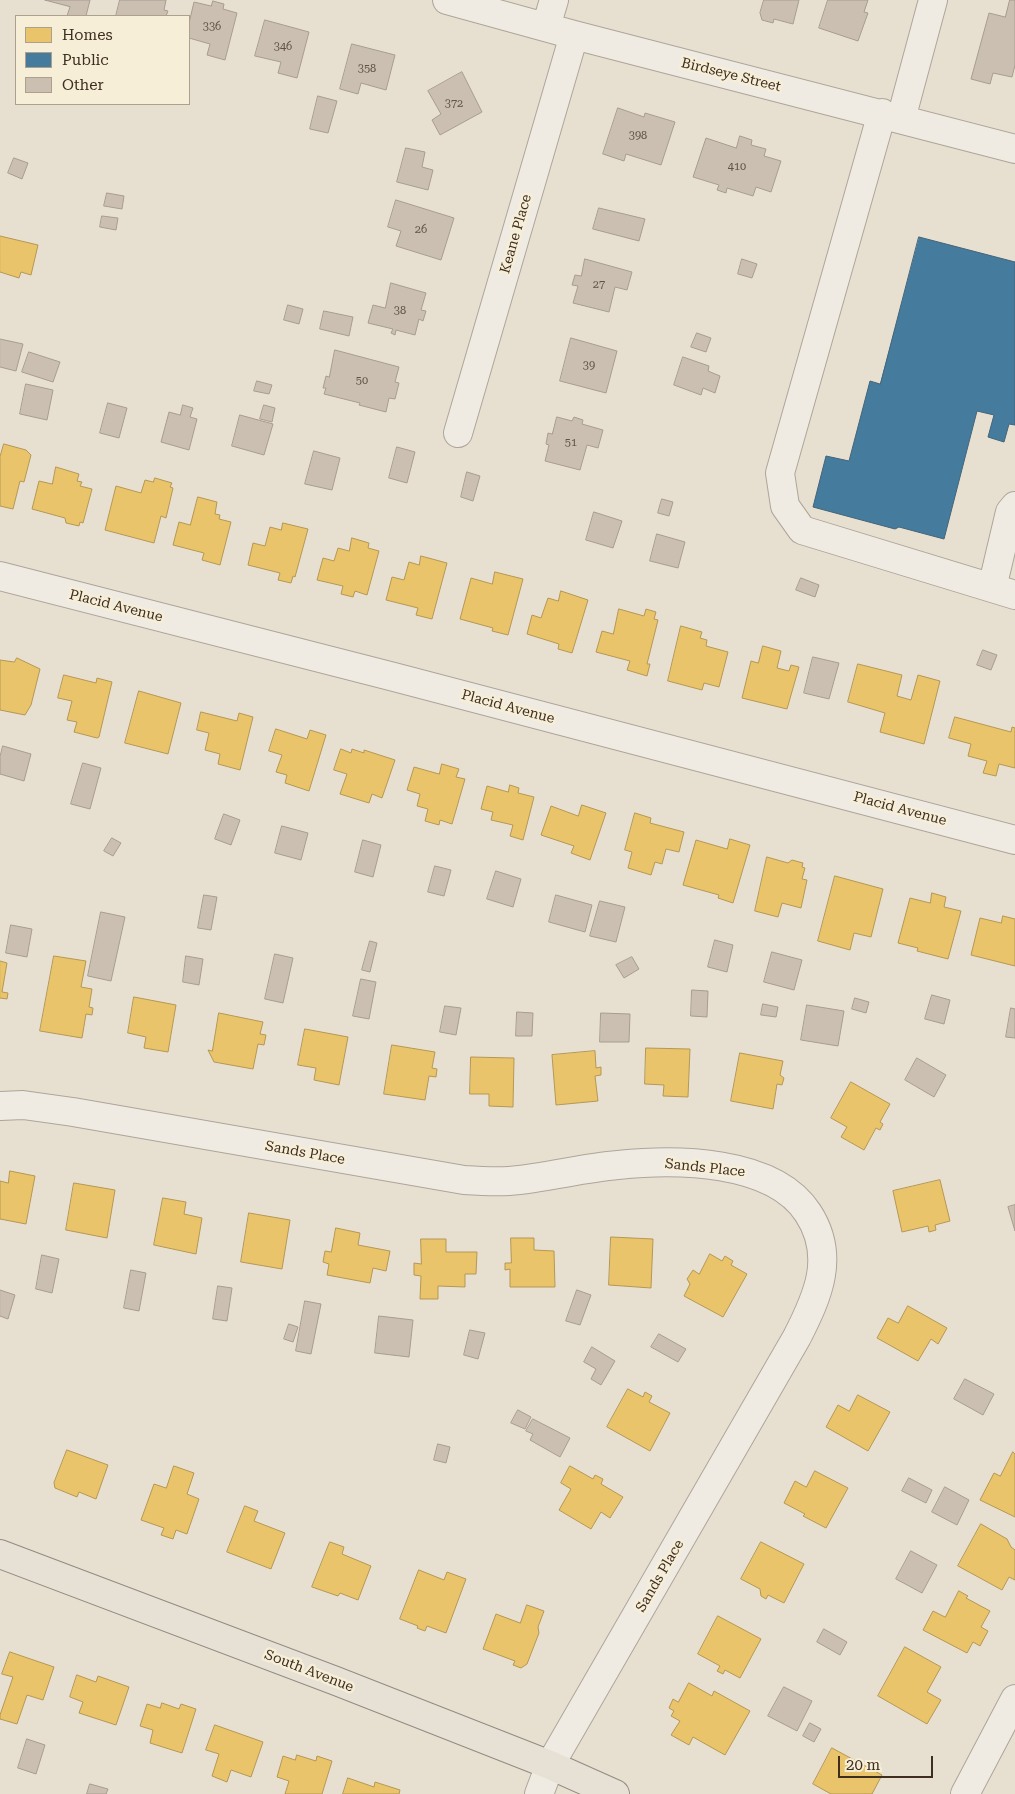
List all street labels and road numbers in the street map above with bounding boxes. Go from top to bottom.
street label: Birdseye Street [680,55,782,95]
street label: Keane Place [497,192,535,276]
street label: Placid Avenue [68,586,164,626]
street label: Placid Avenue [460,687,556,727]
street label: Placid Avenue [852,789,948,829]
street label: Sands Place [264,1138,346,1168]
street label: Sands Place [664,1155,746,1181]
street label: Sands Place [633,1537,687,1615]
street label: South Avenue [262,1646,356,1696]

